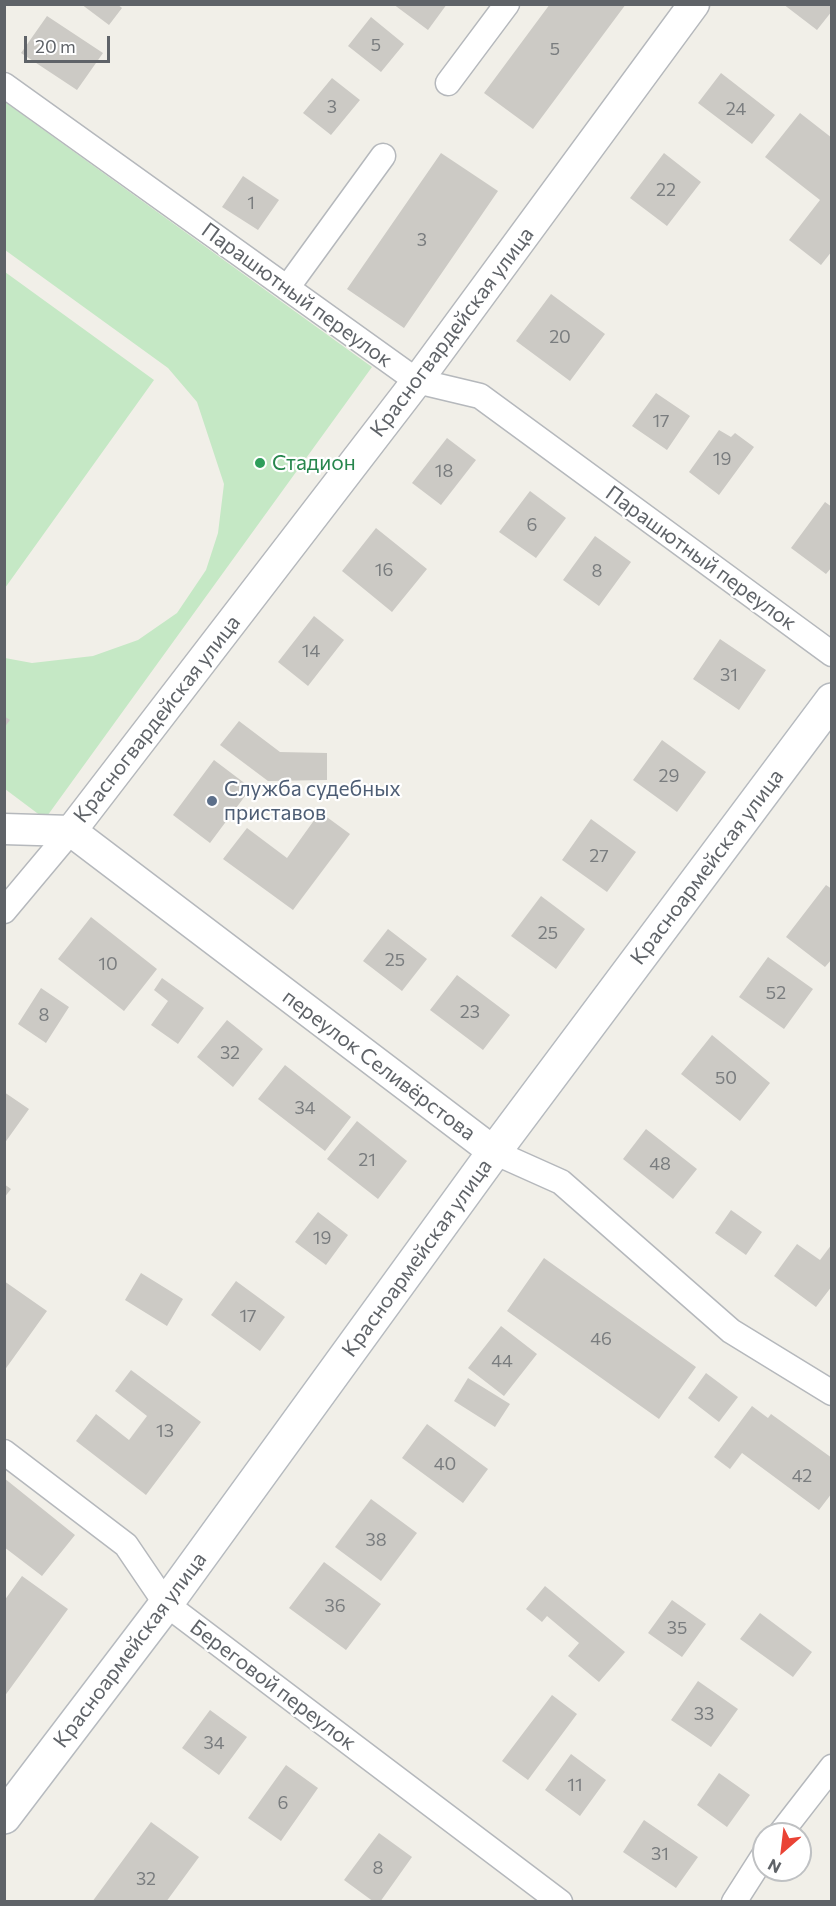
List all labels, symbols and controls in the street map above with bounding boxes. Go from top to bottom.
scale bar [27,24,112,62]
house number: 5 [371,34,381,56]
text: 20 m [35,35,76,57]
house number: 5 [550,38,560,60]
house number: 3 [327,96,337,118]
house number: 24 [726,98,746,120]
house number: 22 [656,179,676,201]
house number: 1 [247,192,255,214]
street label: Парашютный переулок [197,217,397,373]
street label: Красногвардейская улица [365,222,539,442]
house number: 3 [417,229,427,251]
house number: 20 [549,326,571,348]
house number: 17 [652,410,670,432]
house number: 19 [713,448,731,470]
place label: Стадион [272,450,356,476]
marker: Стадион [253,456,267,470]
house number: 18 [435,460,453,482]
street label: Парашютный переулок [601,480,801,636]
house number: 6 [527,514,537,536]
house number: 16 [375,559,393,581]
house number: 8 [592,560,602,582]
street label: Красногвардейская улица [68,610,246,828]
house number: 14 [302,640,320,662]
house number: 31 [720,664,738,686]
street label: Красноармейская улица [625,764,789,970]
house number: 29 [659,765,679,787]
place label: Служба судебных приставов [224,776,401,826]
marker: Служба судебных приставов [205,794,219,808]
house number: 27 [589,845,609,867]
house number: 25 [538,922,558,944]
house number: 25 [385,949,405,971]
house number: 10 [98,953,118,975]
house number: 52 [766,982,786,1004]
street label: переулок Селивёрстова [278,984,480,1146]
house number: 23 [460,1001,480,1023]
house number: 8 [39,1004,49,1026]
house number: 32 [220,1042,240,1064]
house number: 50 [715,1067,737,1089]
house number: 34 [294,1097,316,1119]
house number: 21 [358,1149,376,1171]
house number: 48 [649,1153,671,1175]
street label: Красноармейская улица [337,1154,497,1362]
house number: 19 [313,1227,331,1249]
house number: 17 [239,1305,257,1327]
house number: 46 [590,1328,612,1350]
house number: 44 [491,1350,513,1372]
house number: 13 [156,1420,174,1442]
house number: 40 [434,1453,456,1475]
house number: 42 [792,1465,812,1487]
house number: 38 [365,1529,387,1551]
street label: Красноармейская улица [48,1547,212,1753]
house number: 36 [324,1595,346,1617]
street label: Береговой переулок [185,1614,361,1756]
house number: 35 [667,1617,687,1639]
house number: 33 [694,1703,714,1725]
house number: 34 [203,1732,225,1754]
house number: 11 [567,1774,583,1796]
house number: 6 [278,1792,288,1814]
north arrow [752,1822,812,1882]
house number: 31 [651,1843,669,1865]
text: N [764,1855,784,1878]
house number: 8 [373,1857,383,1879]
house number: 32 [136,1868,156,1890]

